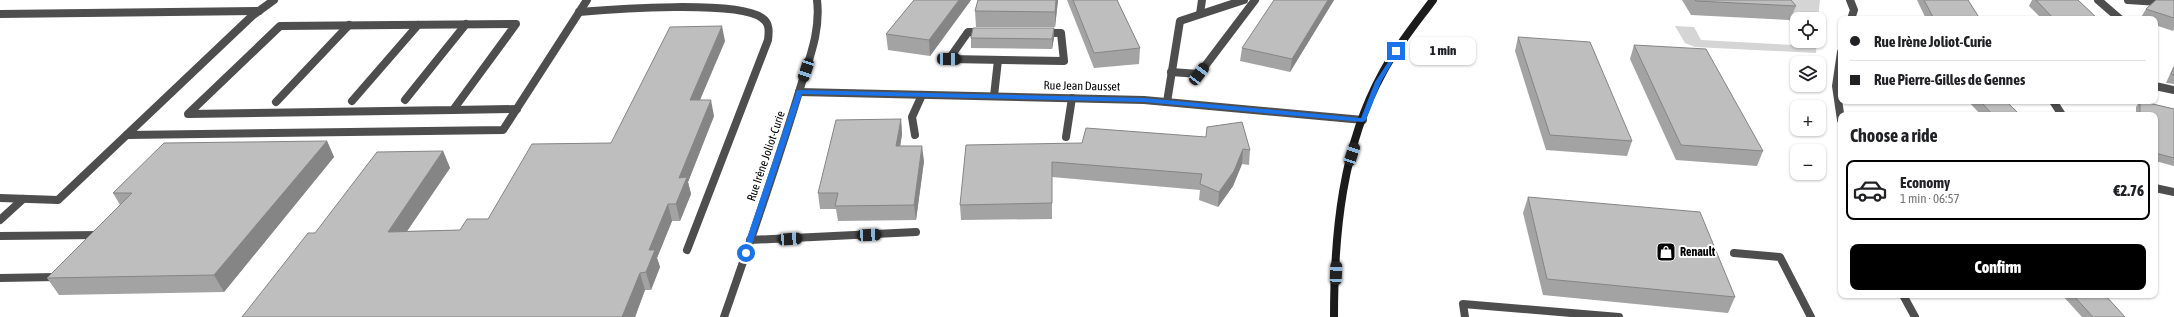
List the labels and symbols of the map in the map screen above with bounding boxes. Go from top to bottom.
callout: 1 min [1410,37,1476,65]
route end [1387,42,1405,60]
car [937,53,961,65]
car [797,57,815,83]
car [1187,61,1211,87]
street label: Rue Jean Dausset [1044,78,1121,94]
street label: Rue Irène Joliot-Curie [744,109,788,203]
car [1343,141,1361,167]
car [857,228,881,242]
car [778,232,802,246]
shop icon: Renault [1655,241,1677,263]
route start [737,244,755,262]
place label: Renault [1680,245,1716,259]
car [1330,261,1342,285]

